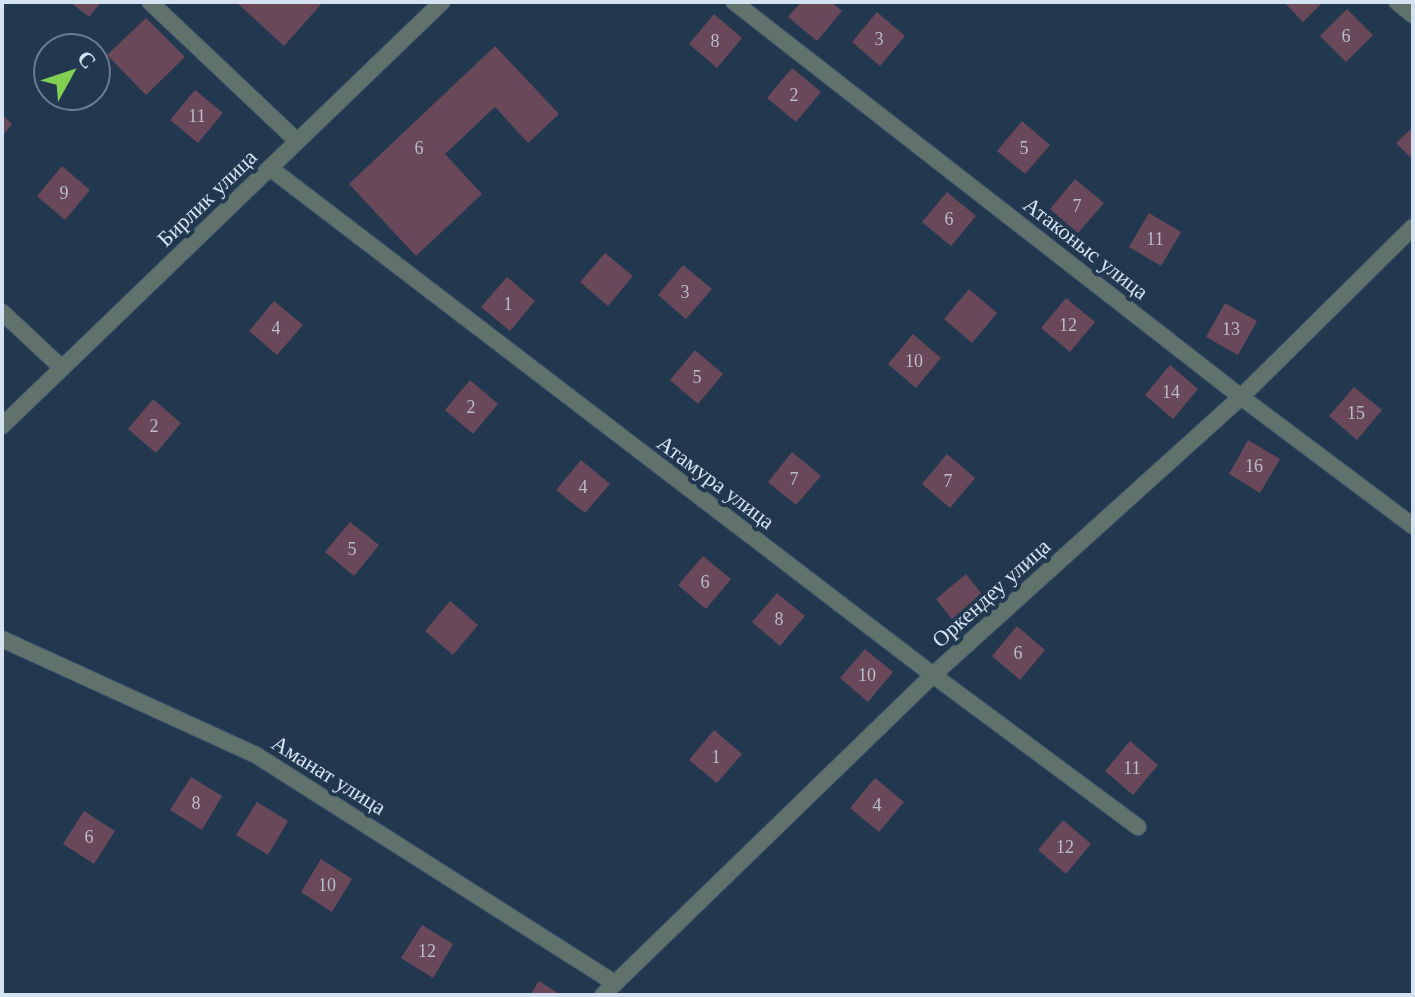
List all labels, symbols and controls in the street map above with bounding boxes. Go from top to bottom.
house number: 6 [1342,26,1351,46]
house number: 3 [875,29,884,49]
house number: 8 [711,31,720,51]
north arrow [32,32,112,112]
text: С [72,45,102,74]
house number: 2 [790,85,799,105]
house number: 11 [188,106,206,126]
house number: 6 [415,138,424,158]
house number: 5 [1020,138,1029,158]
street label: Бирлик улица [152,144,262,252]
house number: 9 [60,183,69,203]
street label: Атаконыс улица [1019,192,1153,305]
house number: 7 [1073,196,1082,216]
house number: 6 [945,209,954,229]
house number: 11 [1146,229,1164,249]
house number: 3 [681,282,690,302]
house number: 1 [504,294,513,314]
house number: 12 [1059,315,1077,335]
house number: 4 [272,318,281,338]
house number: 13 [1222,319,1240,339]
house number: 10 [905,351,923,371]
house number: 5 [693,367,702,387]
house number: 14 [1162,382,1180,402]
house number: 2 [467,397,476,417]
house number: 15 [1347,403,1365,423]
house number: 2 [150,416,159,436]
street label: Атамура улица [653,430,780,534]
house number: 16 [1245,456,1263,476]
house number: 7 [790,469,799,489]
house number: 7 [944,471,953,491]
house number: 4 [579,477,588,497]
street label: Оркендеу улица [927,533,1055,652]
house number: 5 [348,539,357,559]
house number: 6 [701,572,710,592]
house number: 8 [775,609,784,629]
house number: 6 [1014,643,1023,663]
house number: 10 [858,665,876,685]
street label: Аманат улица [267,730,391,820]
house number: 1 [712,747,721,767]
house number: 11 [1123,758,1141,778]
house number: 8 [192,793,201,813]
house number: 4 [873,795,882,815]
house number: 6 [85,827,94,847]
house number: 12 [1056,837,1074,857]
house number: 10 [318,875,336,895]
house number: 12 [418,941,436,961]

